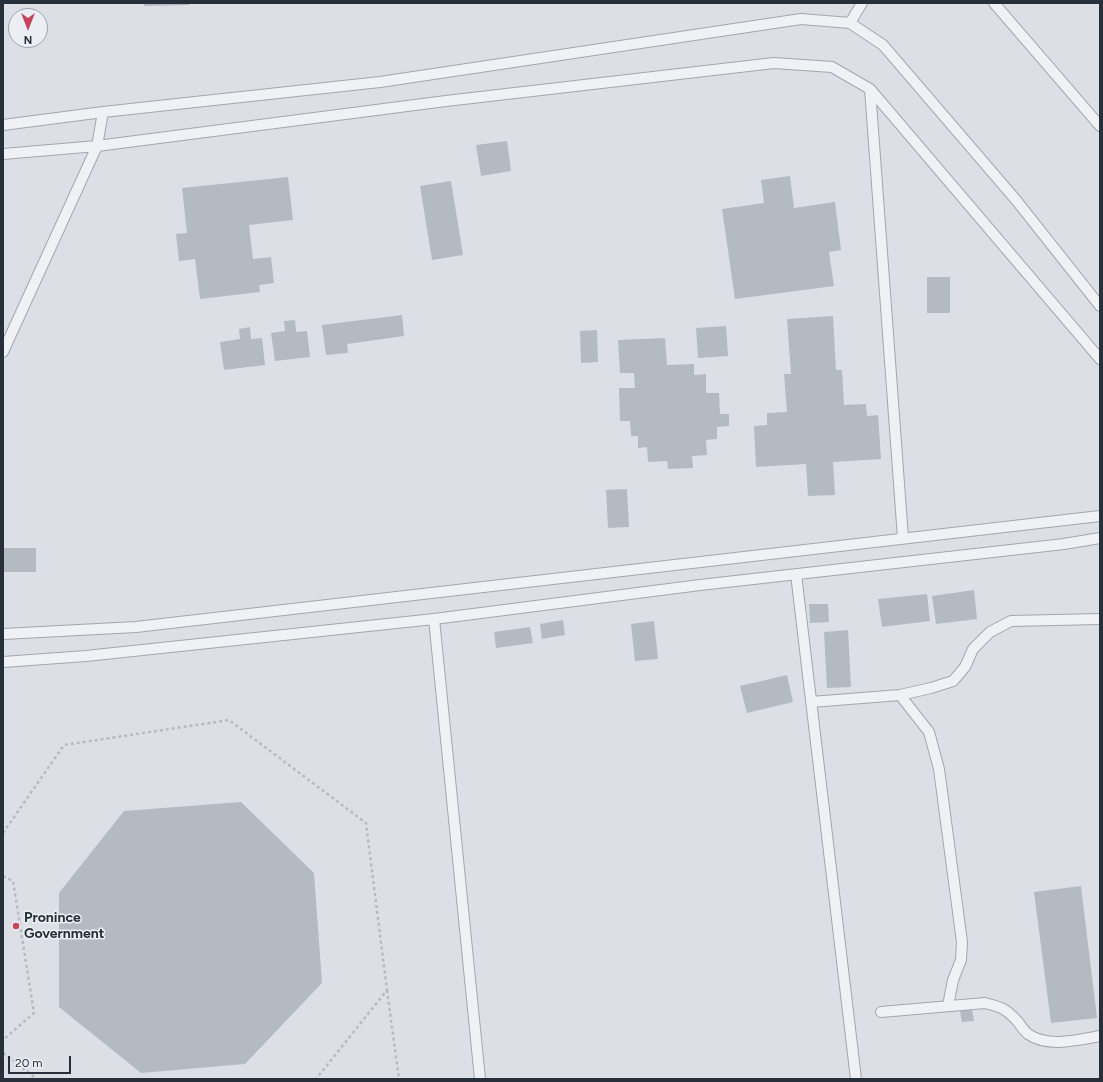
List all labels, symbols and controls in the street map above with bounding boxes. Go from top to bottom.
north arrow [8,8,48,48]
text: N [24,33,32,46]
place label: Pronince Government [24,910,104,942]
marker: Pronince Government [11,921,21,931]
scale bar [10,1048,73,1074]
text: 20 m [15,1056,43,1070]

